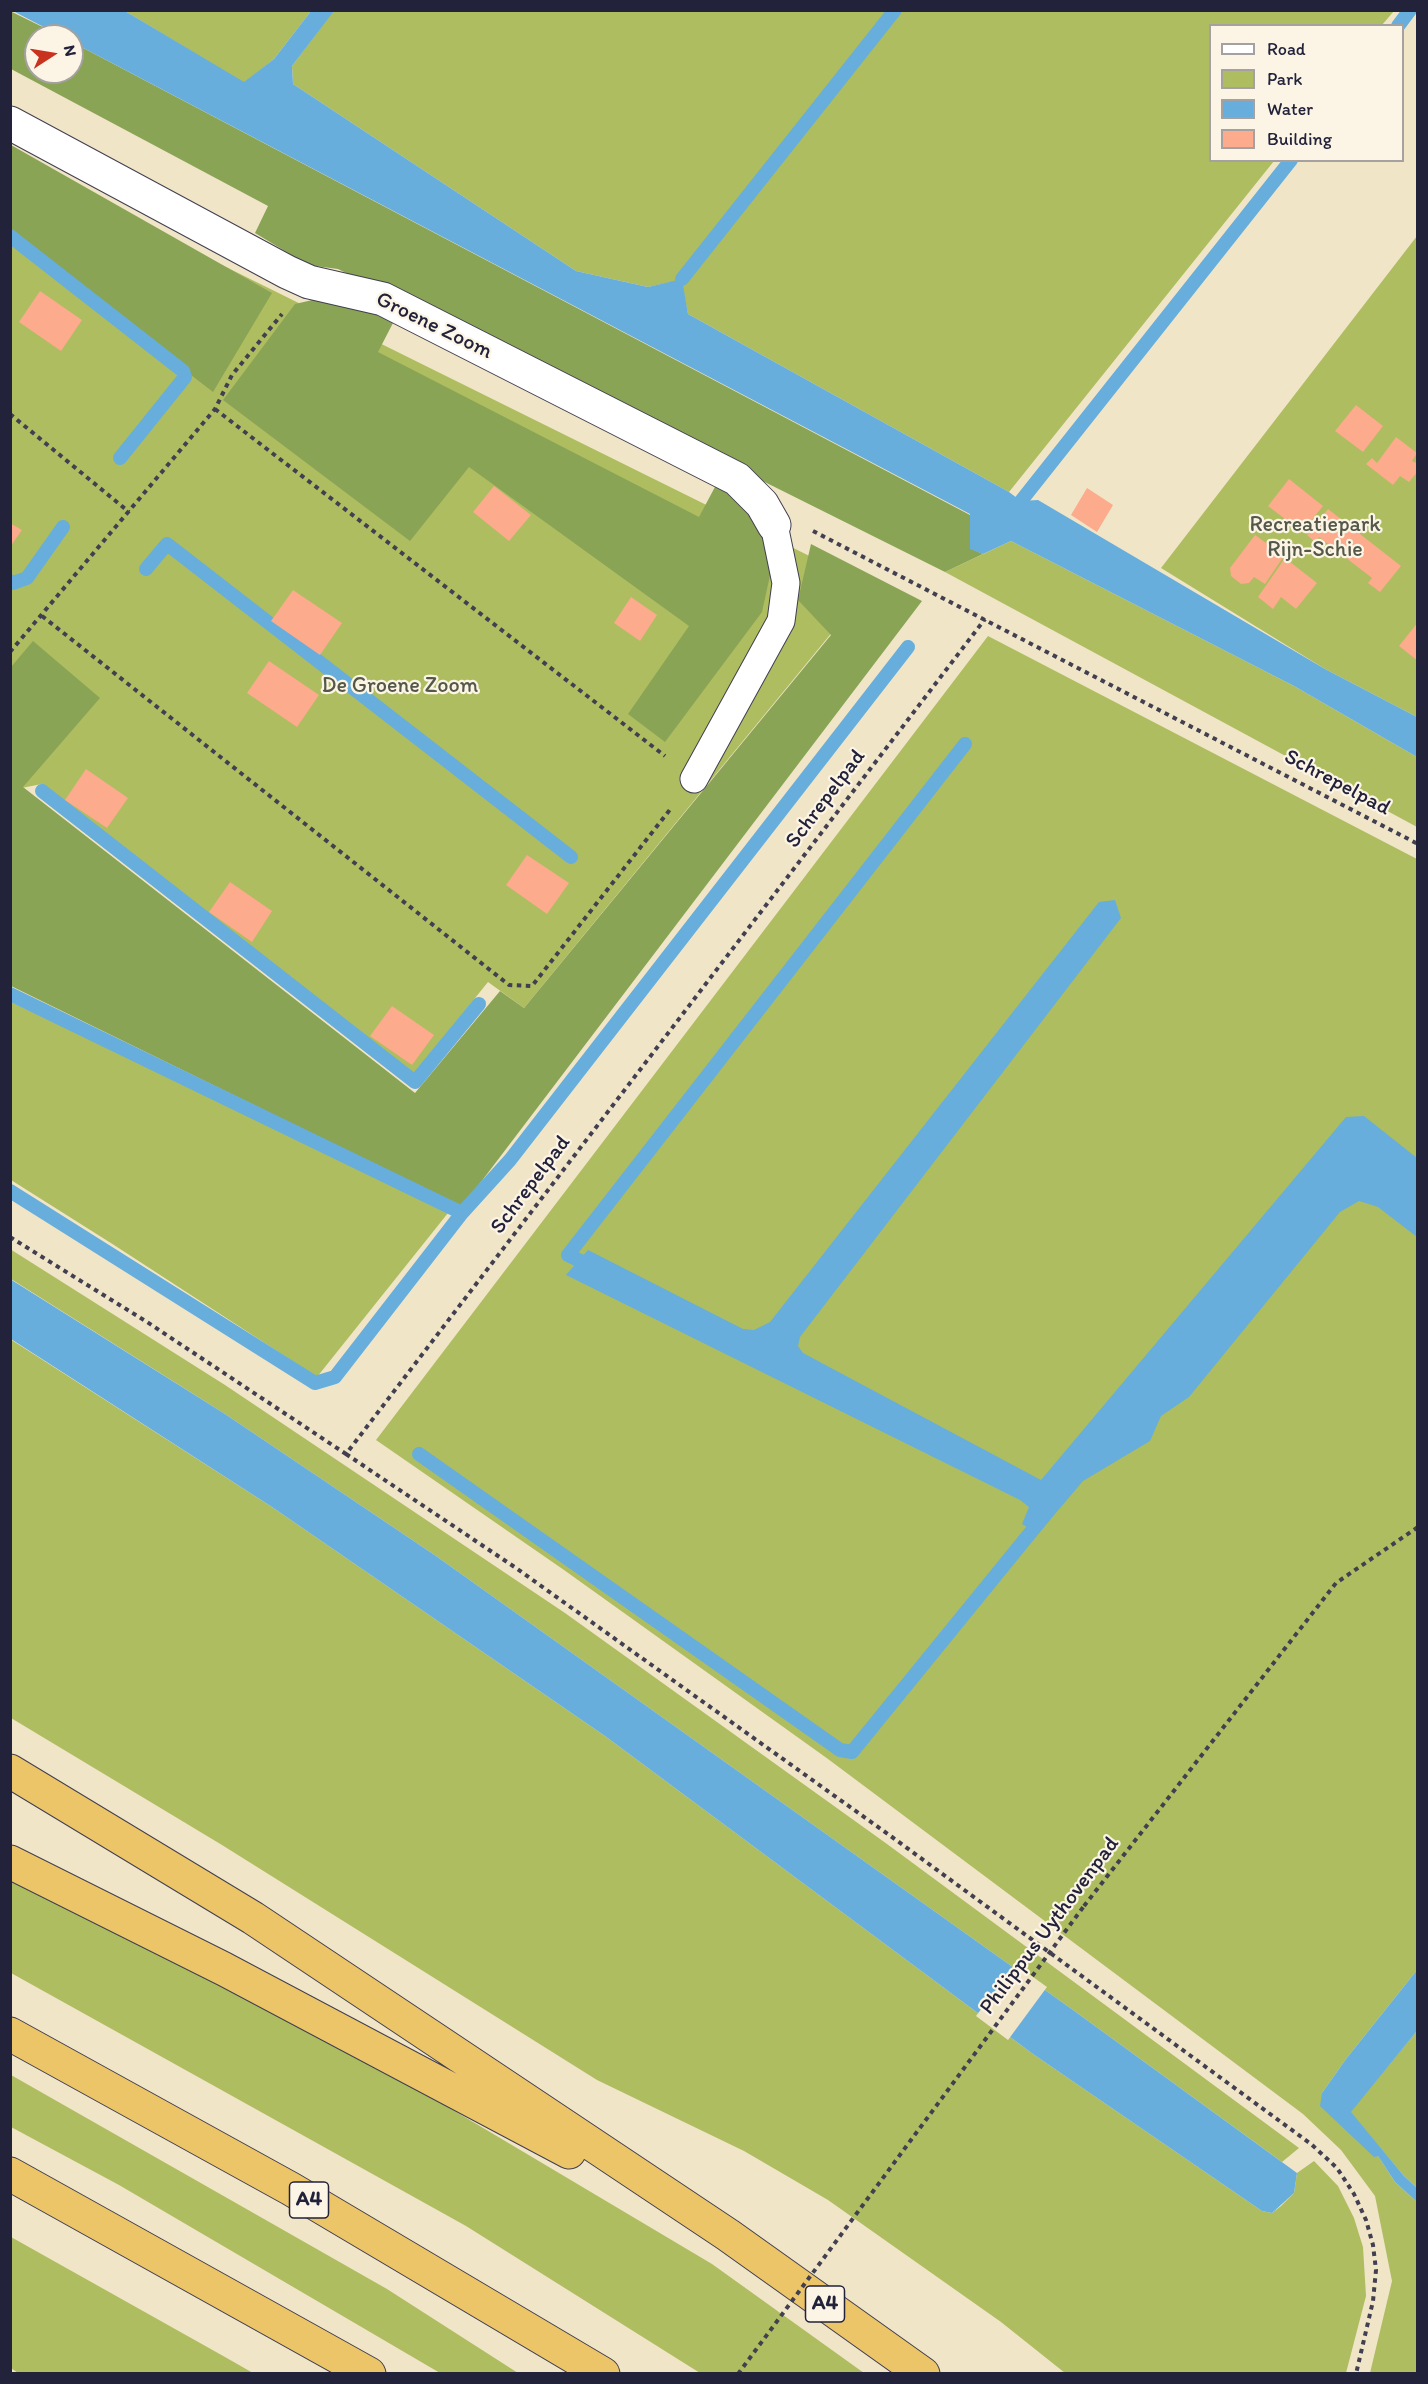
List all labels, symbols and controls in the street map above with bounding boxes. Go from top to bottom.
north arrow [24,24,84,84]
legend [1209,24,1404,162]
text: Road [1267,38,1306,60]
text: N [60,43,81,58]
text: Park [1267,68,1302,90]
text: Water [1267,98,1313,120]
text: Building [1267,128,1332,150]
street label: Groene Zoom [371,286,497,366]
park label: Recreatiepark Rijn-Schie [1249,512,1381,564]
park label: De Groene Zoom [322,673,478,699]
street label: Schrepelpad [780,744,872,854]
street label: Schrepelpad [1279,744,1395,822]
street label: Schrepelpad [485,1130,577,1240]
street label: Philippus Uythovenpad [975,1832,1125,2020]
road number: A4 [290,2182,328,2218]
road number: A4 [806,2286,844,2322]

